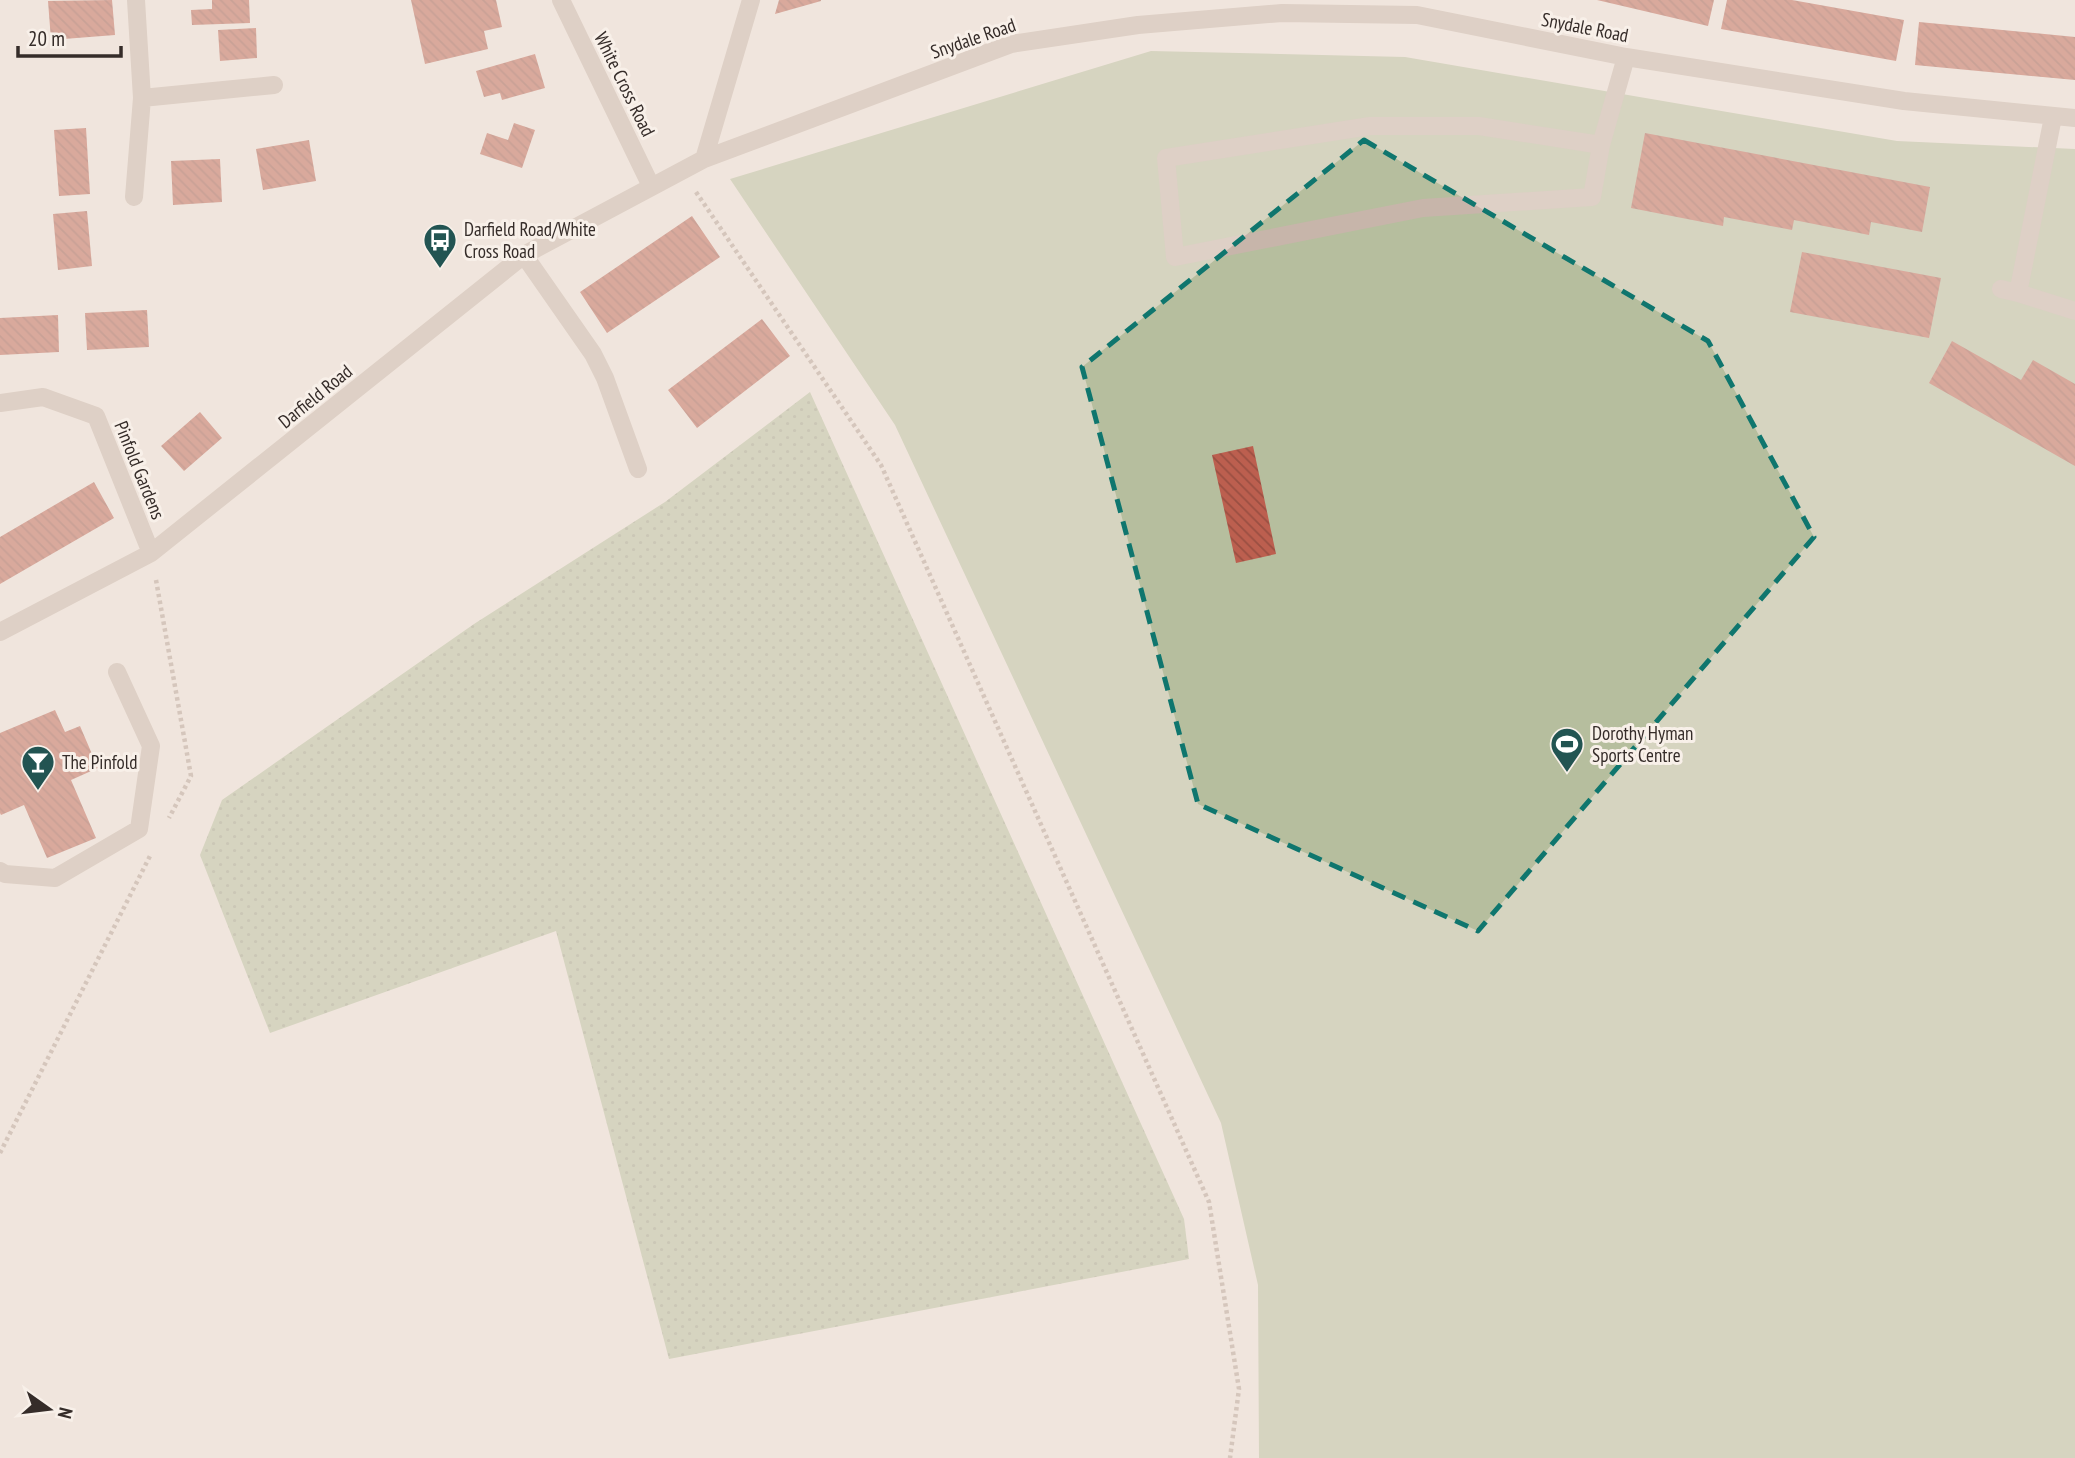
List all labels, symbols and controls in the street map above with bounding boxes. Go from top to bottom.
street label: Snydale Road [1539,7,1631,47]
street label: Snydale Road [927,12,1019,64]
scale bar [18,14,121,58]
text: 20 m [28,25,65,52]
street label: White Cross Road [589,28,661,140]
place label: Darfield Road/White Cross Road [464,217,596,263]
bus stop icon: Darfield Road/White Cross Road [421,221,459,270]
street label: Darfield Road [273,359,357,433]
street label: Pinfold Gardens [109,417,171,523]
place label: Dorothy Hyman Sports Centre [1592,721,1693,767]
sports icon: Dorothy Hyman Sports Centre [1548,725,1586,774]
bar icon: The Pinfold [19,743,57,792]
place label: The Pinfold [62,750,137,774]
north arrow [14,1374,84,1444]
text: N [53,1405,78,1421]

